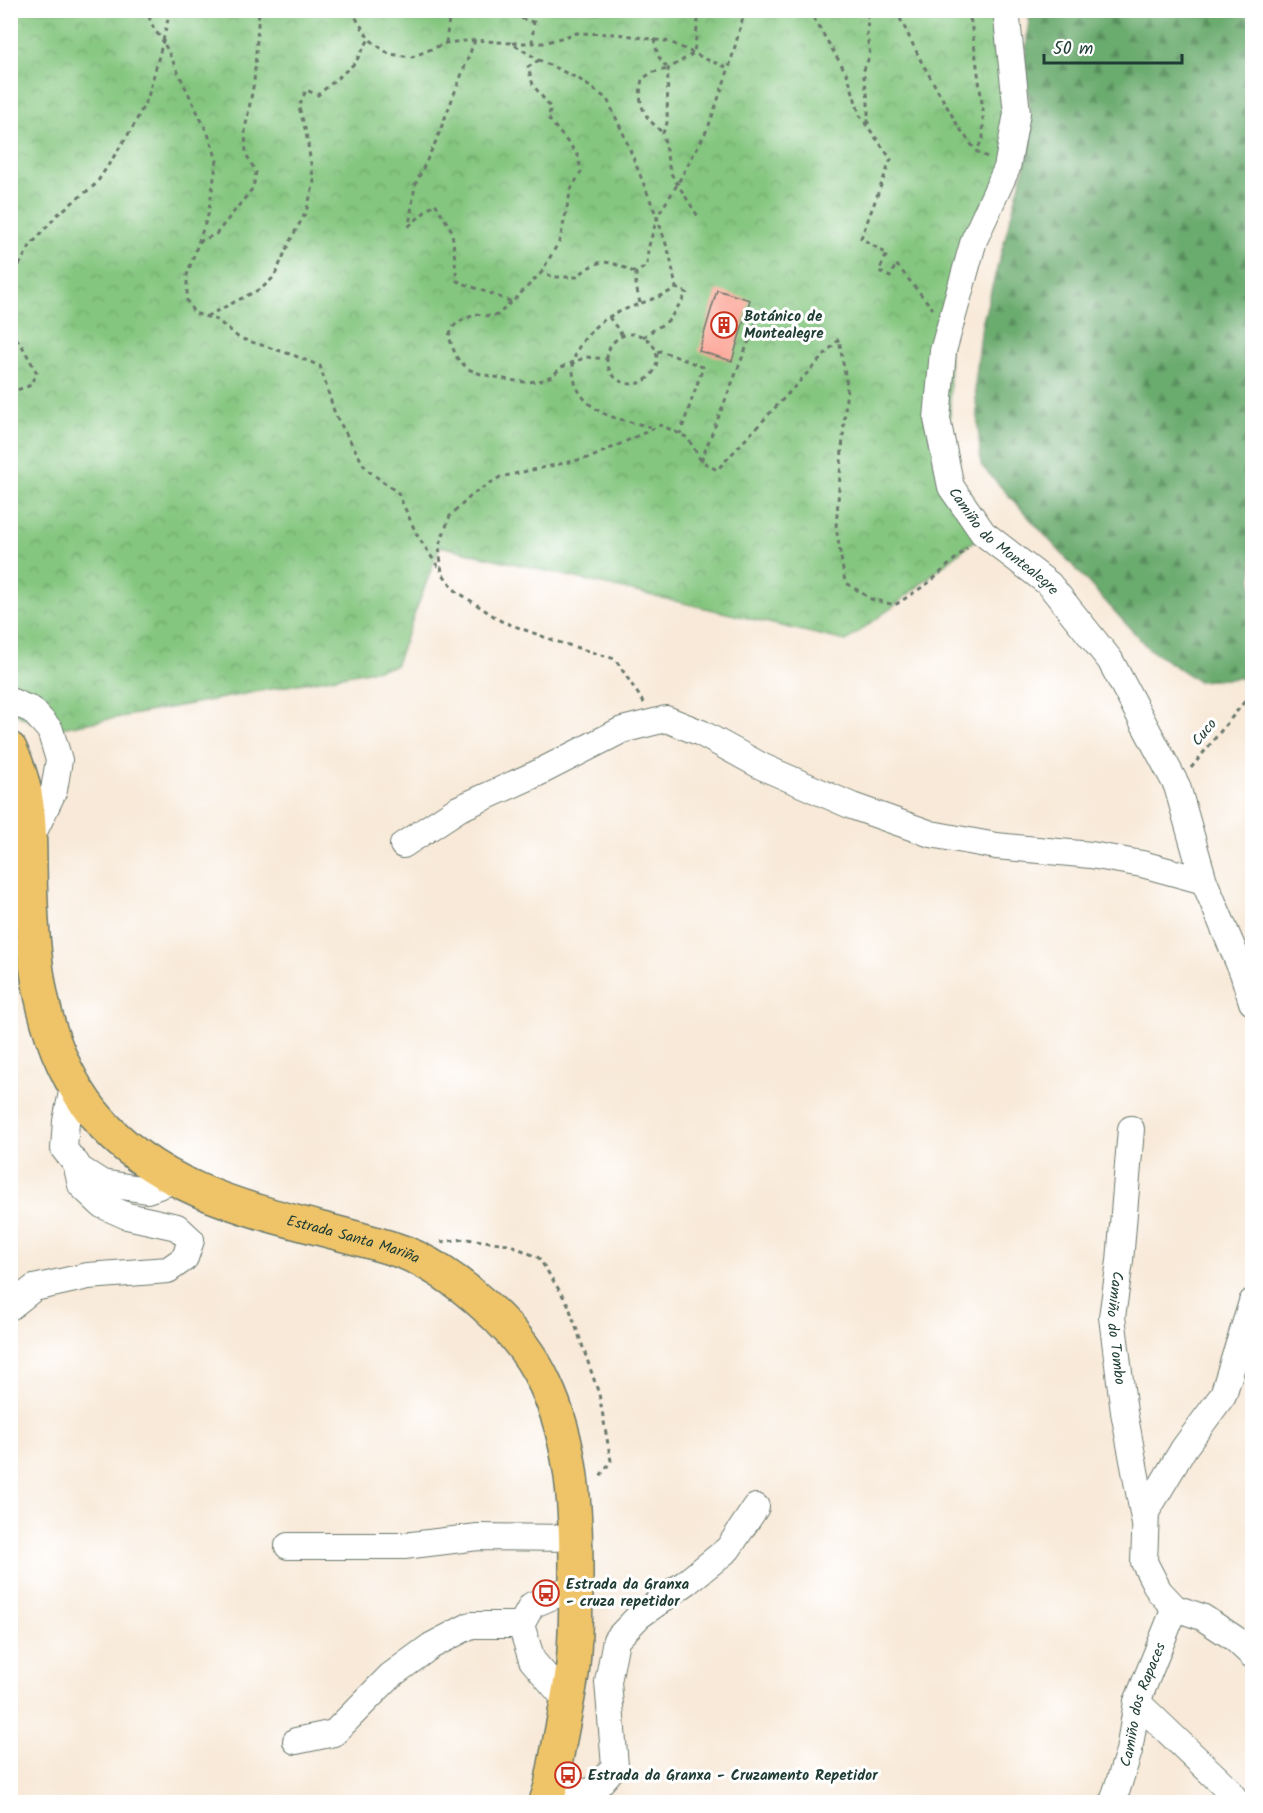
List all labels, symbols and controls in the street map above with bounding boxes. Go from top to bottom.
scale bar [1044,27,1182,65]
text: 50 m [1053,35,1093,64]
place label: Botánico de Montealegre [744,305,824,346]
building icon: Botánico de Montealegre [709,310,739,340]
street label: Camiño do Montealegre [942,483,1065,601]
street label: Cuco [1186,713,1224,752]
street label: Estrada Santa Mariña [284,1209,424,1271]
street label: Camiño do Tombo [1099,1270,1131,1386]
place label: Estrada da Granxa - cruza repetidor [566,1573,690,1614]
bus stop icon: Estrada da Granxa - cruza repetidor [531,1578,561,1608]
street label: Camiño dos Rapaces [1114,1639,1173,1770]
bus stop icon: Estrada da Granxa - Cruzamento Repetidor [553,1760,583,1790]
place label: Estrada da Granxa - Cruzamento Repetidor [588,1764,878,1788]

